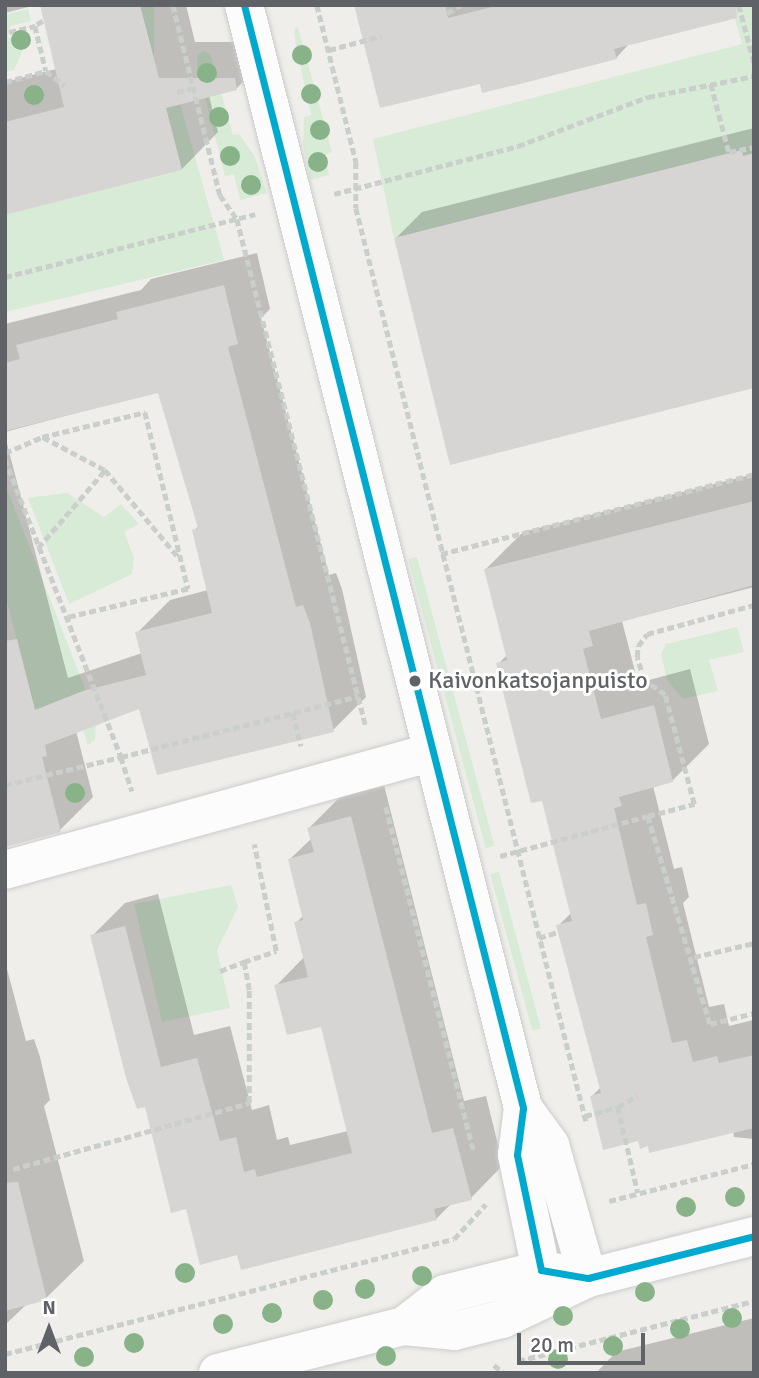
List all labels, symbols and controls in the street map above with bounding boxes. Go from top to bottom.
place label: Kaivonkatsojanpuisto [428,667,648,695]
marker: Kaivonkatsojanpuisto [408,674,422,688]
north arrow [14,1294,84,1364]
text: N [42,1296,56,1320]
scale bar [521,1318,649,1362]
text: 20 m [530,1332,574,1358]

